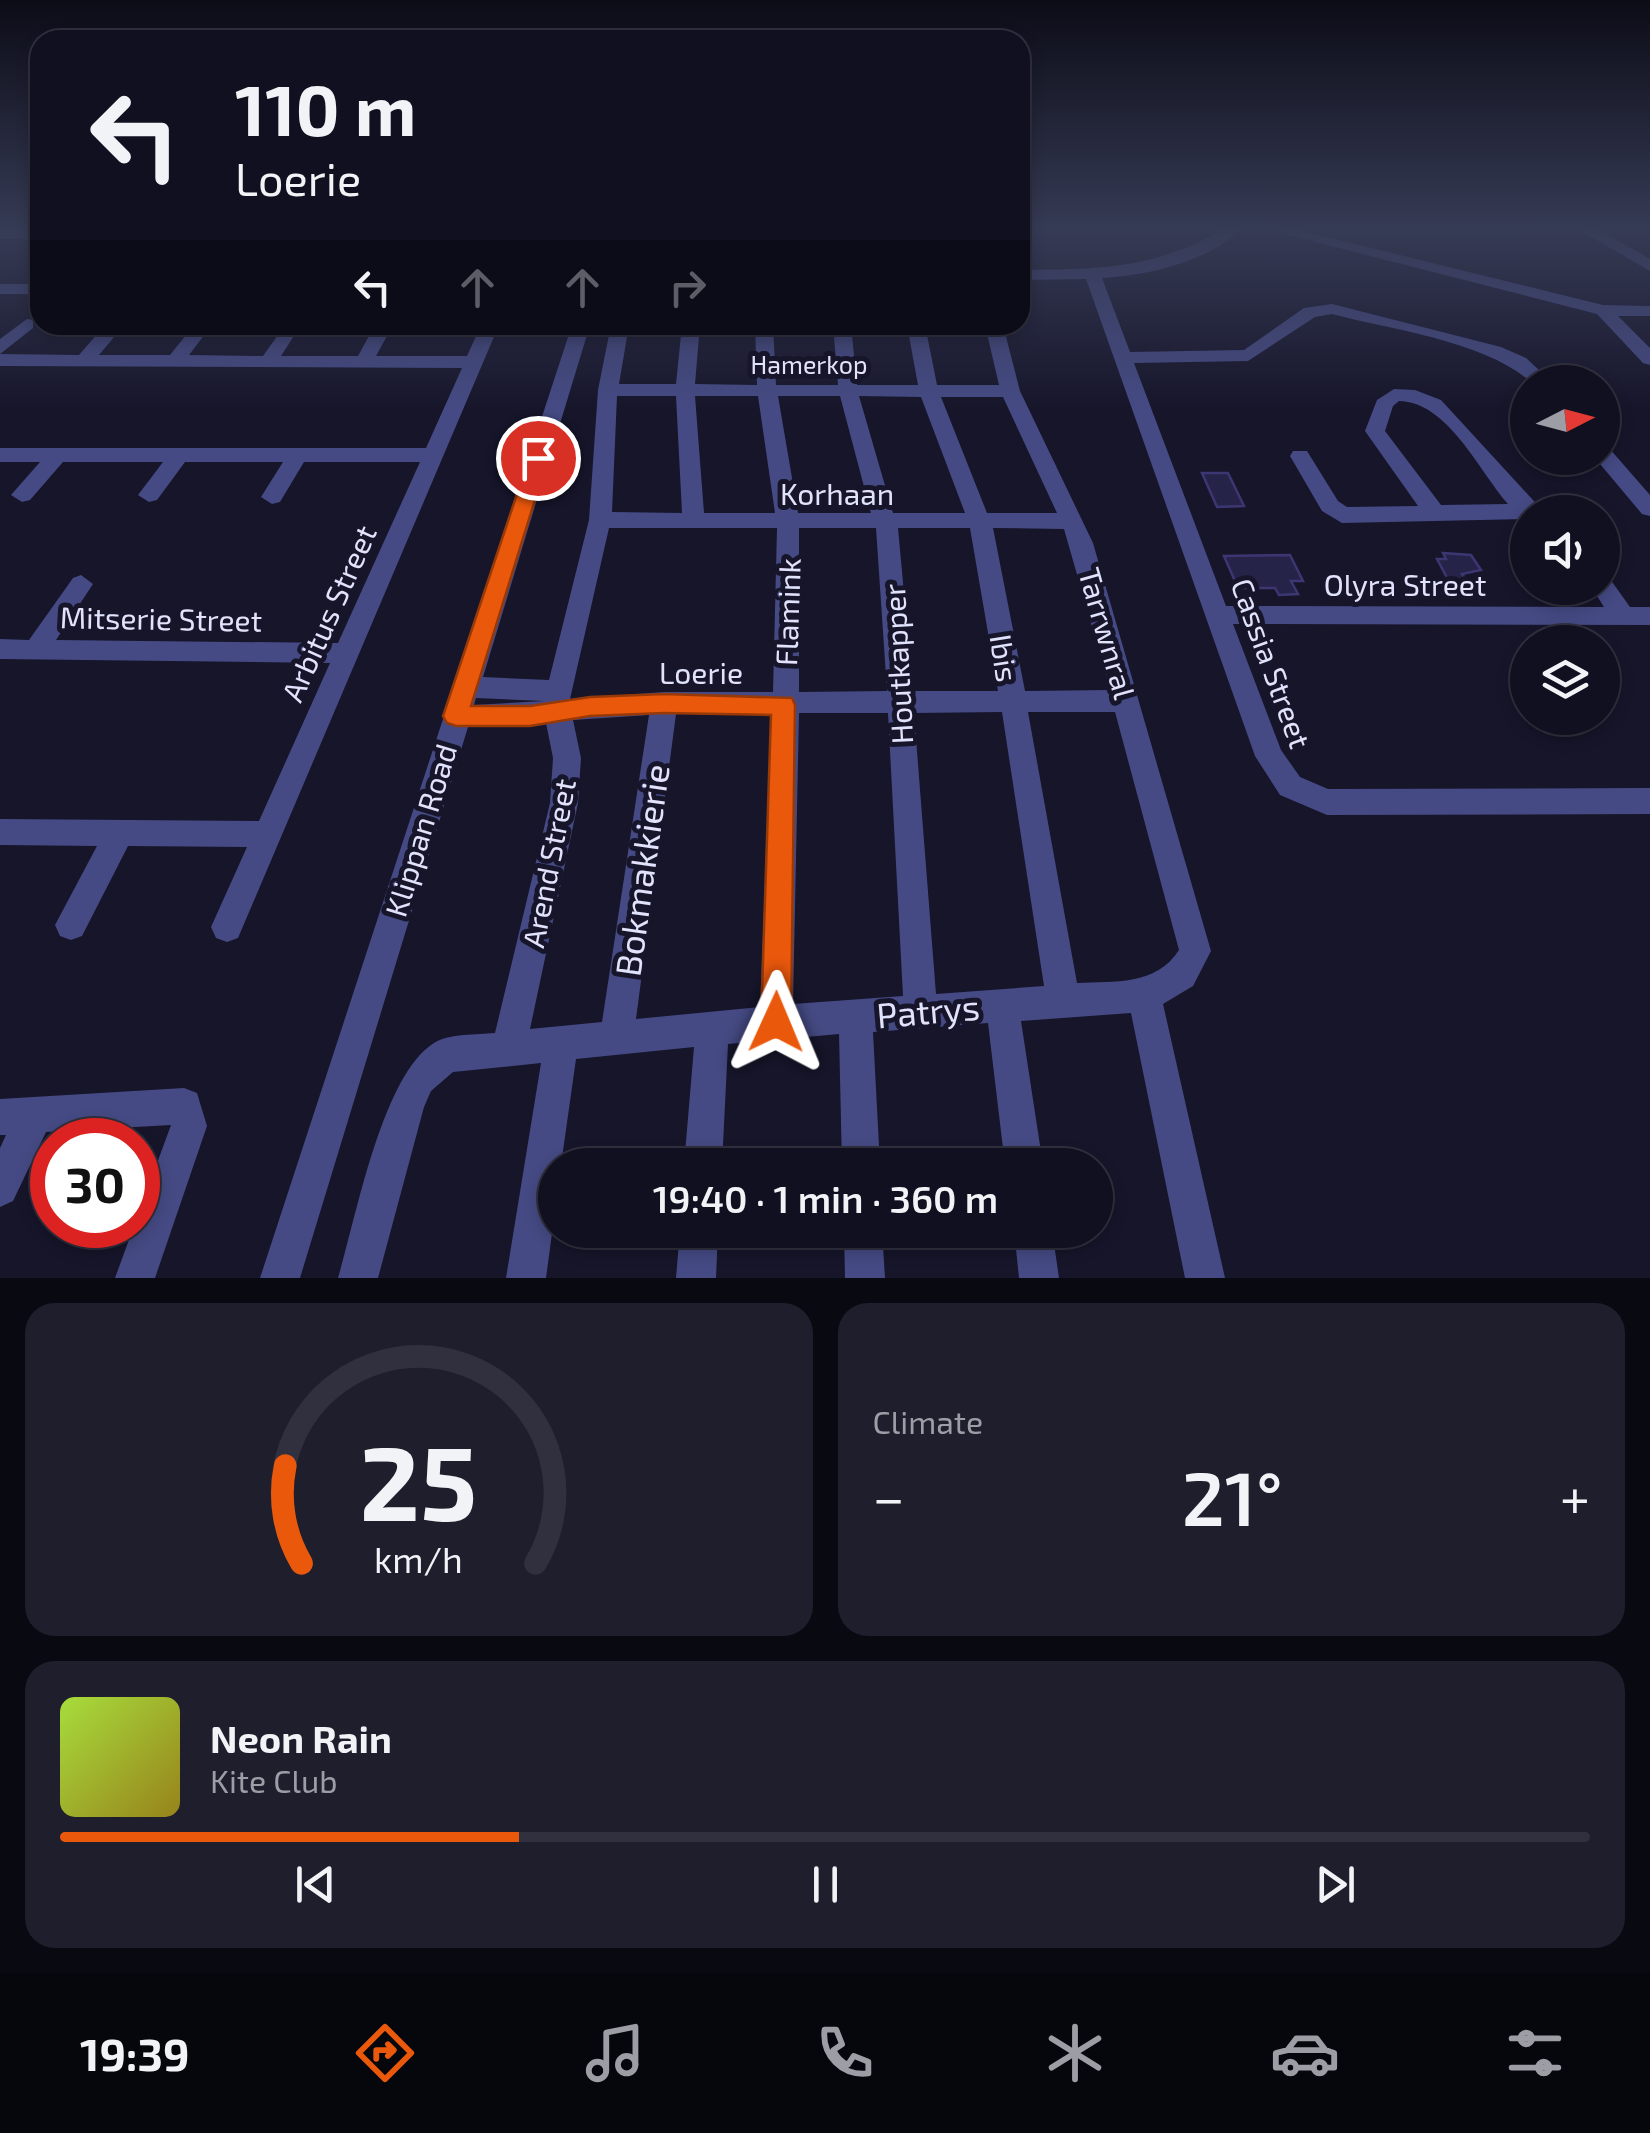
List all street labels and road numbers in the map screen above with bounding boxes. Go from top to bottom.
street label: Hamerkop [751,349,867,379]
street label: Korhaan [780,475,894,511]
street label: Arbitus Street [273,519,383,707]
street label: Flamink [767,557,807,667]
street label: Tarrwnral [1072,563,1144,703]
street label: Olyra Street [1324,566,1486,602]
street label: Cassia Street [1225,573,1319,753]
street label: Houtkapper [875,583,919,745]
street label: Mitserie Street [60,598,262,638]
street label: Ibis [983,632,1027,684]
street label: Loerie [659,654,743,690]
street label: Klippan Road [377,739,463,921]
street label: Bokmakkierie [605,761,677,979]
street label: Arend Street [514,776,582,950]
street label: Patrys [875,985,981,1035]

